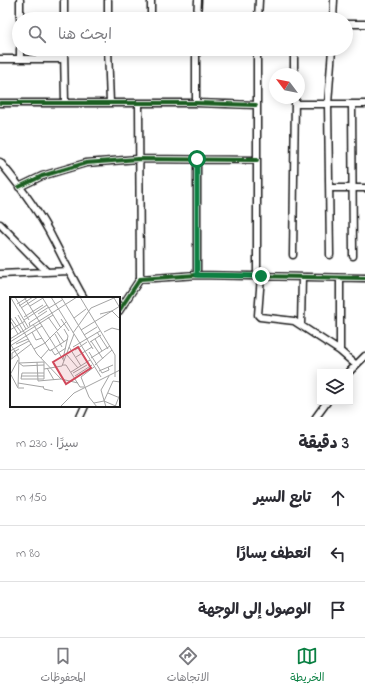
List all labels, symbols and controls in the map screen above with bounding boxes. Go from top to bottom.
search box [12,12,353,56]
icon: search [26,23,48,45]
text: ابحث هنا [58,24,112,46]
north arrow [269,68,305,104]
route start [188,150,206,168]
route end [252,267,270,285]
inset map [10,297,120,407]
map controls [317,369,353,405]
button: layers [317,369,353,405]
text: 3 دقيقة [299,431,349,456]
text: سيرًا · 230 m [16,434,79,453]
text: تابع السير [254,487,311,509]
icon: ahead [327,487,349,509]
text: 150 m [16,488,47,507]
text: انعطف يسارًا [236,543,311,565]
icon: left [327,543,349,565]
text: 80 m [16,544,40,563]
text: الوصول إلى الوجهة [198,599,311,621]
icon: arrive [327,599,349,621]
tab: المحفوظات [41,645,86,687]
tab: الاتجاهات [167,645,209,687]
tab: الخريطة [290,645,325,687]

